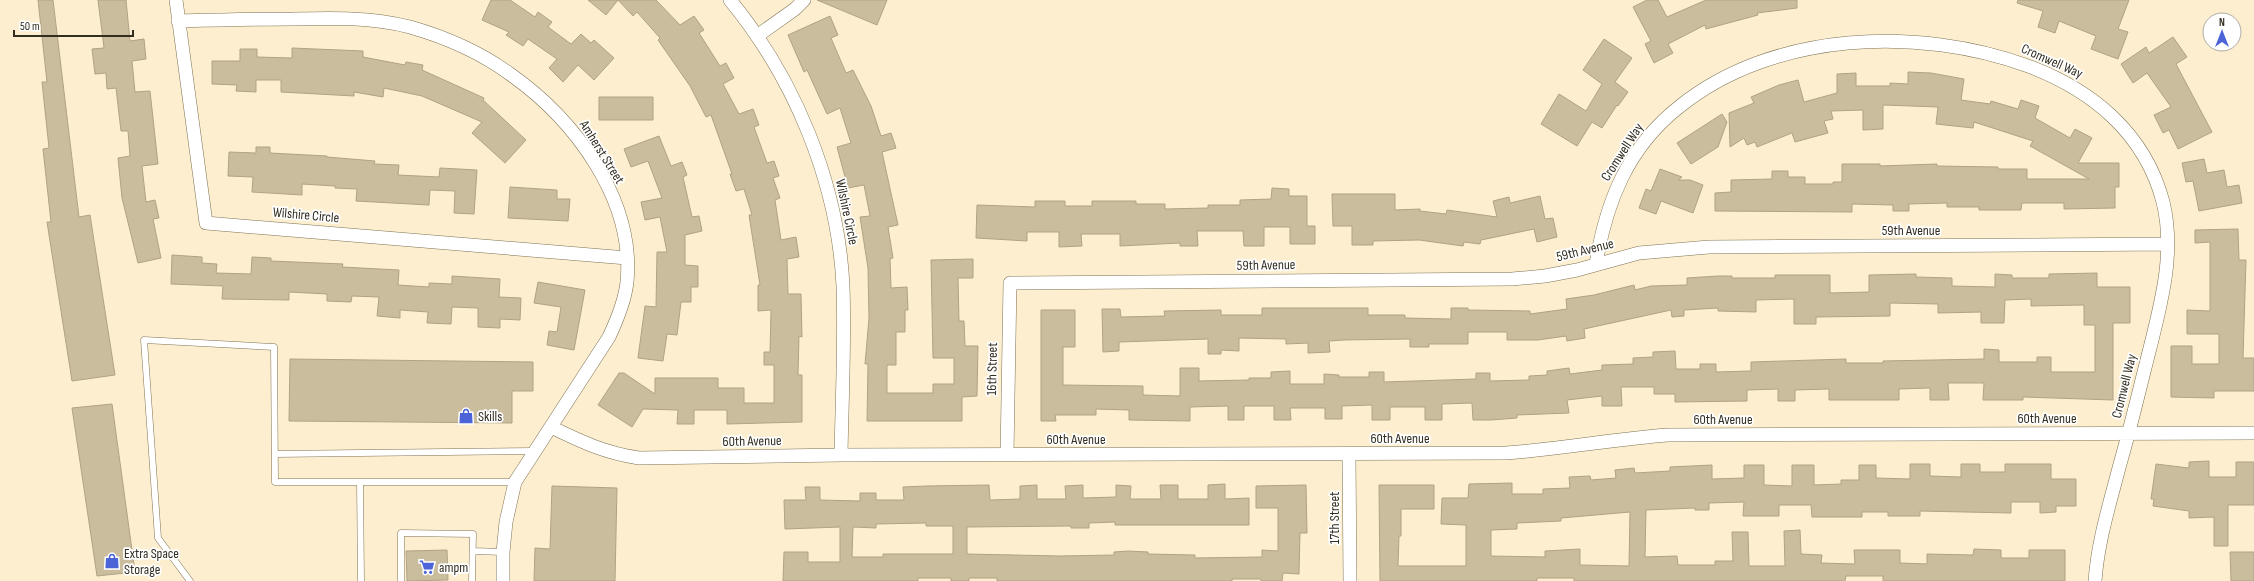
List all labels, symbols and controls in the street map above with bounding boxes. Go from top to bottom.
scale bar [14,12,133,38]
north arrow [2202,12,2242,52]
text: N [2219,16,2225,29]
text: 50 m [20,19,40,34]
street label: Cromwell Way [2019,40,2086,82]
street label: Amherst Street [575,116,628,187]
street label: Cromwell Way [1597,119,1647,184]
street label: Wilshire Circle [832,178,862,246]
street label: Wilshire Circle [272,204,340,226]
street label: 59th Avenue [1882,222,1940,239]
street label: 59th Avenue [1554,235,1616,265]
street label: 59th Avenue [1237,256,1295,274]
street label: 16th Street [983,342,1001,396]
street label: Cromwell Way [2108,352,2140,420]
shop icon: Skills [457,407,475,425]
place label: Skills [478,408,502,425]
street label: 60th Avenue [2017,410,2077,427]
street label: 60th Avenue [1693,411,1753,428]
street label: 60th Avenue [1370,430,1430,447]
street label: 60th Avenue [1046,431,1106,448]
street label: 60th Avenue [722,432,782,450]
street label: 17th Street [1326,492,1343,544]
place label: Extra Space Storage [124,545,179,578]
shop icon: Extra Space Storage [103,552,121,570]
supermarket icon: ampm [418,558,436,576]
place label: ampm [439,559,468,576]

